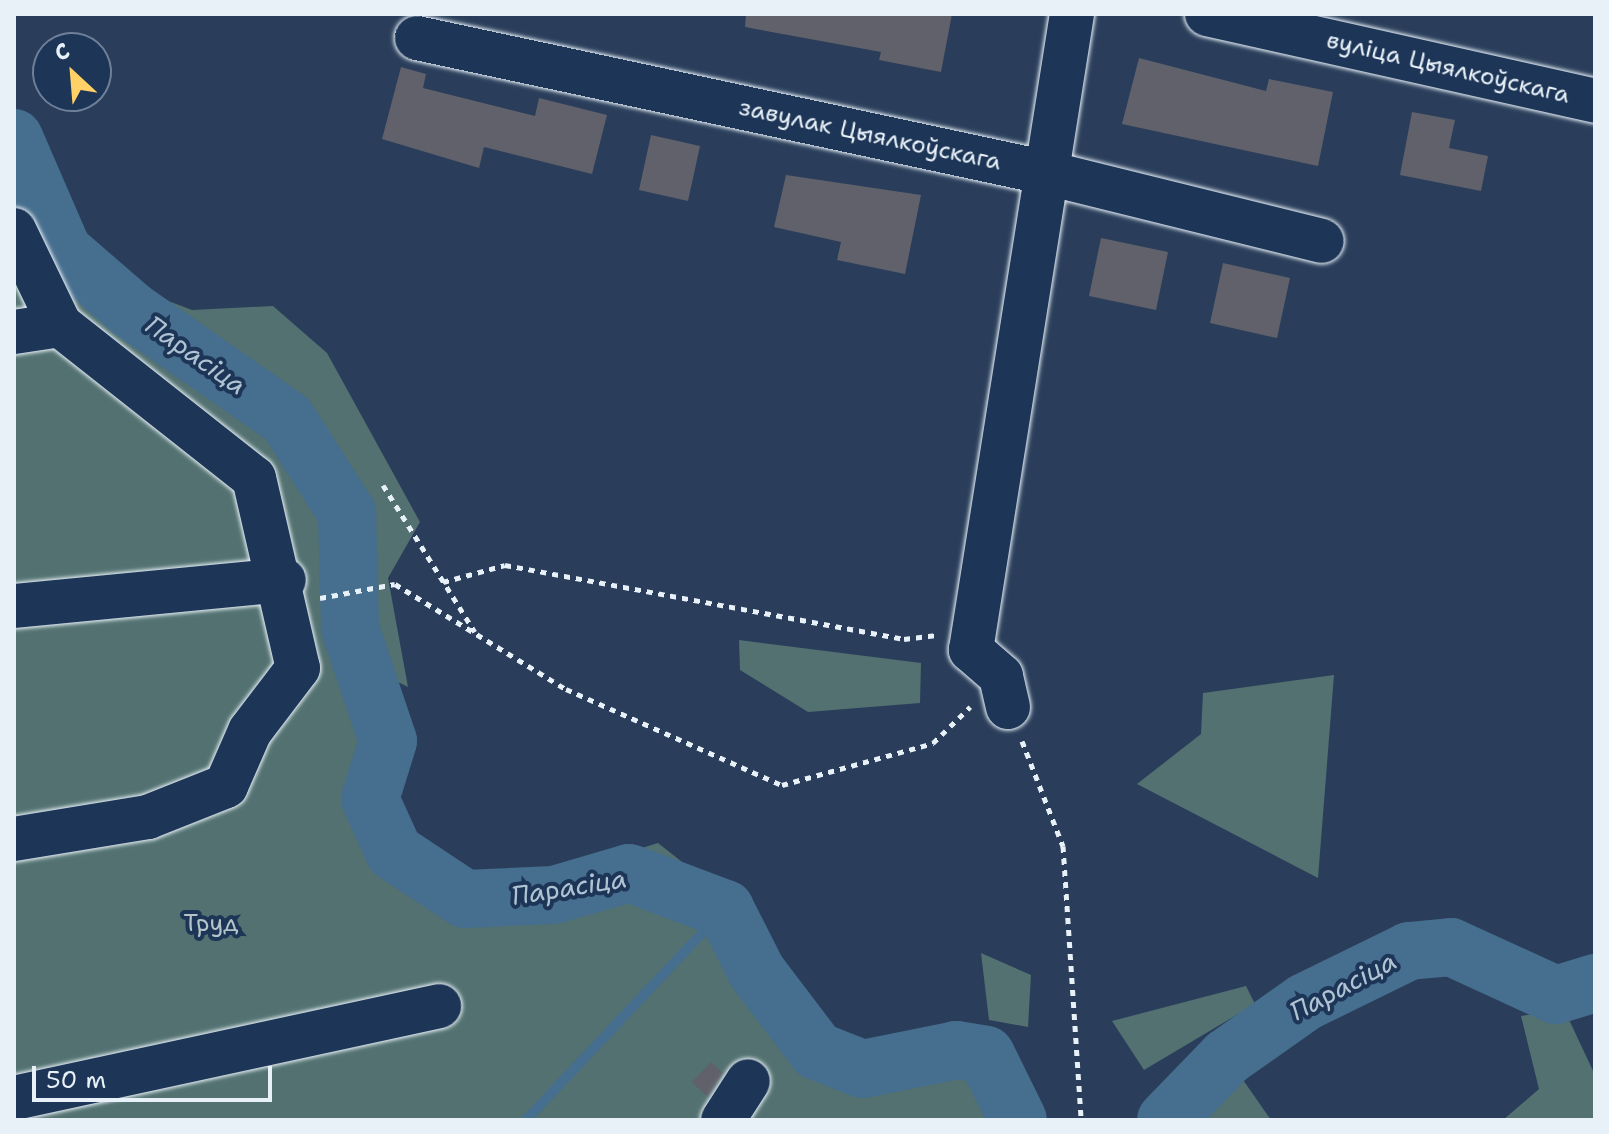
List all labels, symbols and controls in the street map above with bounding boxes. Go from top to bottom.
street label: вуліца Цыялкоўскага [1324,26,1572,110]
north arrow [32,32,112,112]
text: С [50,36,75,68]
street label: завулак Цыялкоўскага [736,93,1004,177]
water label: Парасіца [140,309,252,401]
water label: Парасіца [509,863,629,911]
park label: Труд [184,910,238,938]
water label: Парасіца [1284,945,1402,1027]
scale bar [36,1050,276,1100]
text: 50 m [46,1064,106,1096]

